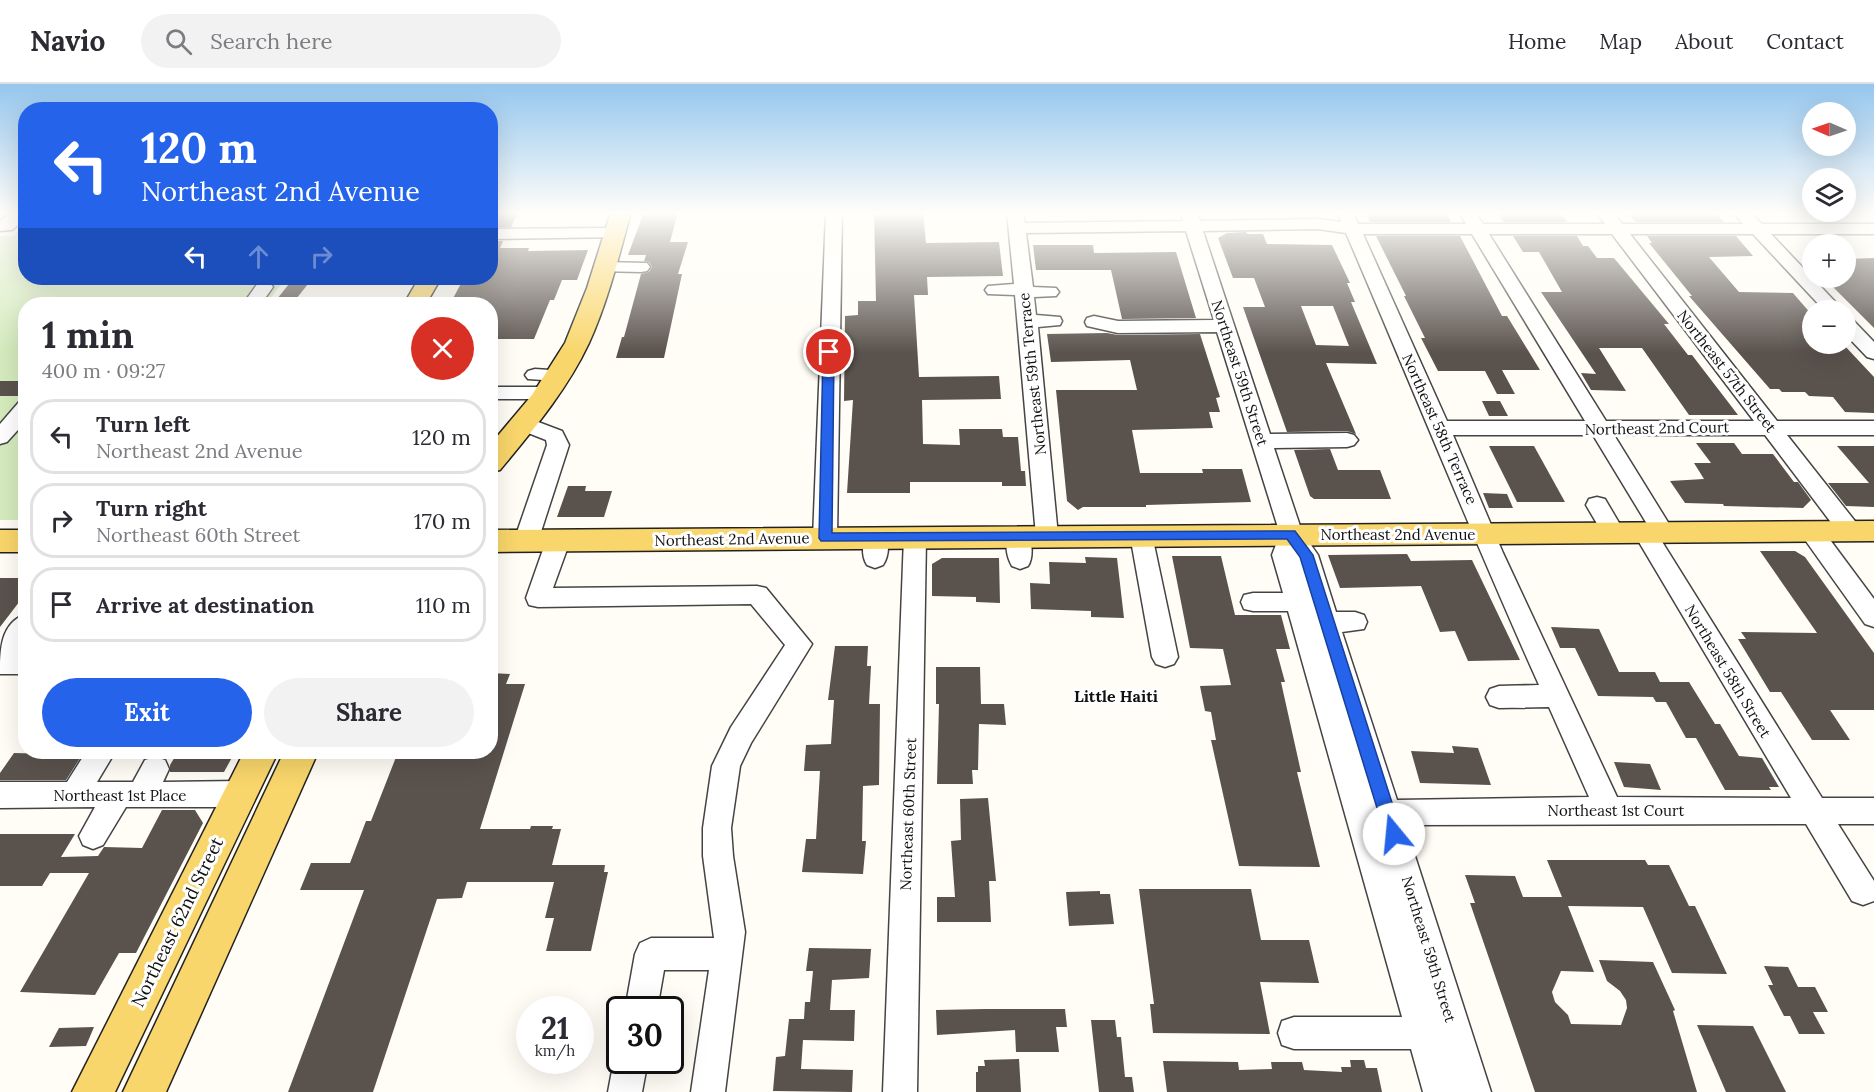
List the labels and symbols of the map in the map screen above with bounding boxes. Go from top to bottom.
north arrow [1802,102,1856,156]
street label: Northeast 59th Terrace [1014,292,1050,456]
street label: Northeast 59th Street [1207,298,1273,448]
street label: Northeast 57th Street [1673,306,1781,436]
pin [803,326,854,377]
street label: Northeast 58th Terrace [1398,351,1482,507]
street label: Northeast 2nd Court [1585,417,1730,439]
street label: Northeast 2nd Avenue [1321,525,1475,544]
street label: Northeast 2nd Avenue [654,528,810,550]
street label: Northeast 58th Street [1681,601,1775,741]
district label: Little Haiti [1074,686,1158,706]
street label: Northeast 60th Street [896,737,920,891]
street label: Northeast 1st Place [54,786,187,805]
street label: Northeast 1st Court [1548,801,1685,820]
position arrow [1362,802,1426,866]
street label: Northeast 62nd Street [126,833,228,1011]
street label: Northeast 59th Street [1398,873,1460,1025]
speed limit sign: 30 [606,996,684,1074]

